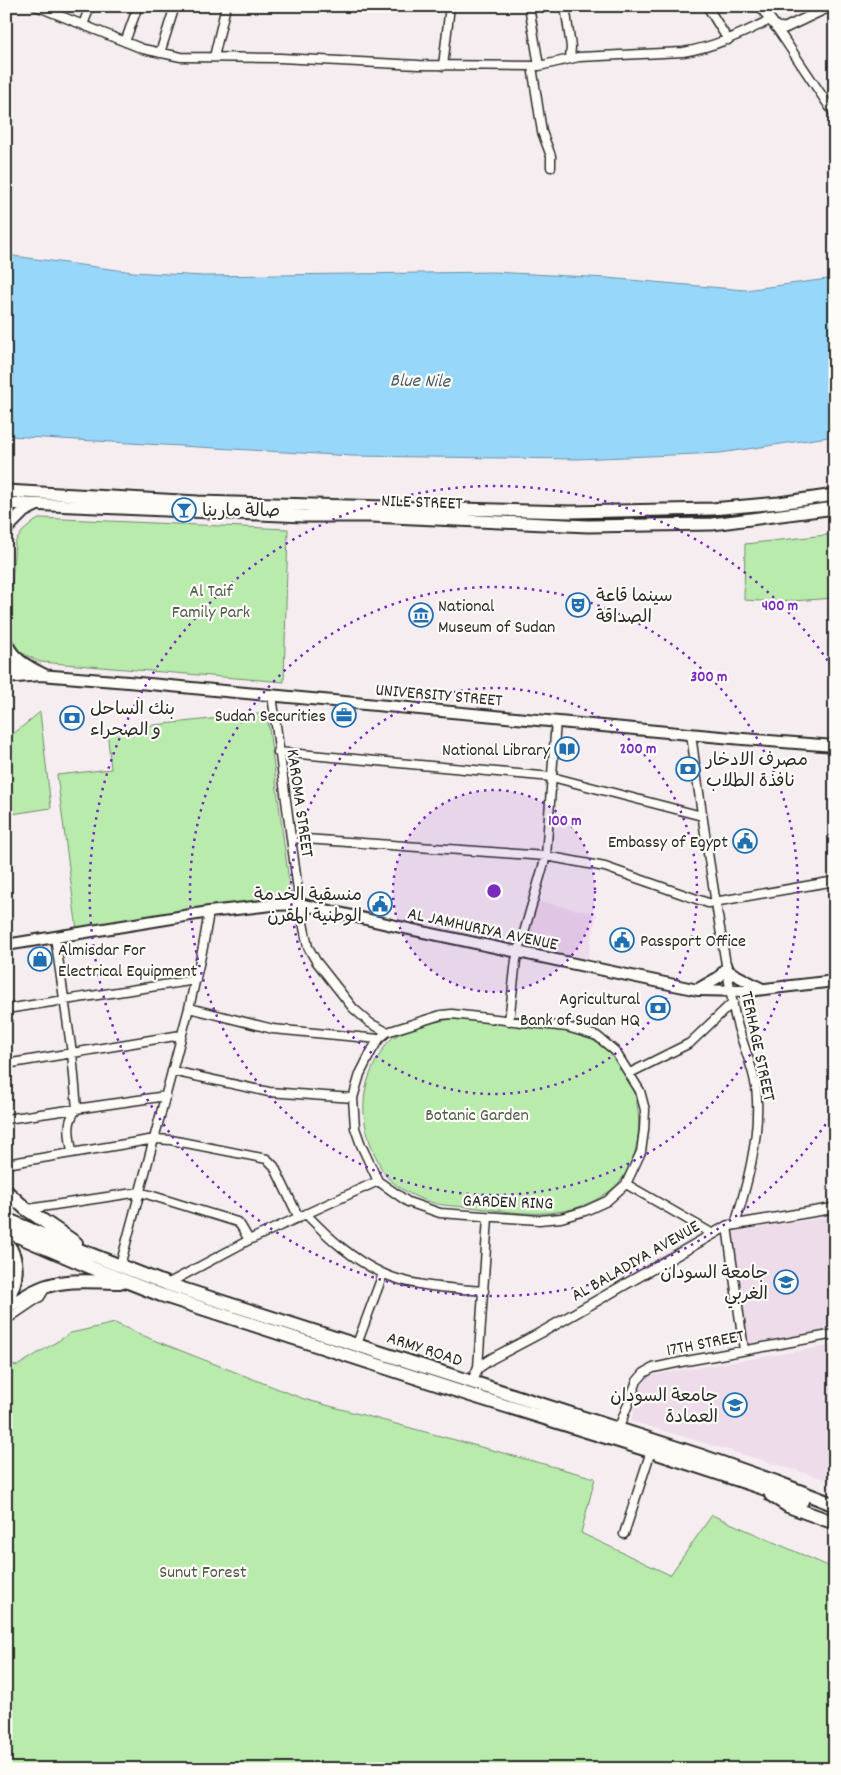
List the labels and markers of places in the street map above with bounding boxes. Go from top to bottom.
bar icon: صالة مارينا [171,497,197,523]
place label: صالة مارينا [202,500,280,525]
place label: سينما قاعة الصداقة [596,585,673,631]
theatre icon: سينما قاعة الصداقة [565,592,591,618]
place label: National Museum of Sudan [438,595,555,641]
museum icon: National Museum of Sudan [408,602,434,628]
place label: بنك الساحل و الصحراء [90,698,175,744]
office icon: Sudan Securities [331,702,357,728]
bank icon: بنك الساحل و الصحراء [59,705,85,731]
place label: Sudan Securities [215,705,326,730]
library icon: National Library [554,736,580,762]
place label: National Library [442,739,551,764]
place label: مصرف الادخار نافذة الطلاب [704,749,808,795]
bank icon: مصرف الادخار نافذة الطلاب [675,756,701,782]
public building icon: Embassy of Egypt [732,828,758,854]
place label: Embassy of Egypt [608,831,728,856]
centre of rings [485,882,503,900]
place label: منسقية الخدمة الوطنية المقرن [254,884,362,930]
public building icon: منسقية الخدمة الوطنية المقرن [367,891,393,917]
public building icon: Passport Office [609,927,635,953]
place label: Passport Office [640,930,746,955]
place label: Almisdar For Electrical Equipment [58,939,197,985]
shop icon: Almisdar For Electrical Equipment [27,946,53,972]
place label: Agricultural Bank of Sudan HQ [520,988,641,1034]
bank icon: Agricultural Bank of Sudan HQ [645,995,671,1021]
place label: جامعة السودان الغربي [660,1262,768,1309]
school or university icon: جامعة السودان الغربي [773,1269,799,1295]
place label: جامعة السودان العمادة [610,1385,718,1431]
school or university icon: جامعة السودان العمادة [722,1392,748,1418]

